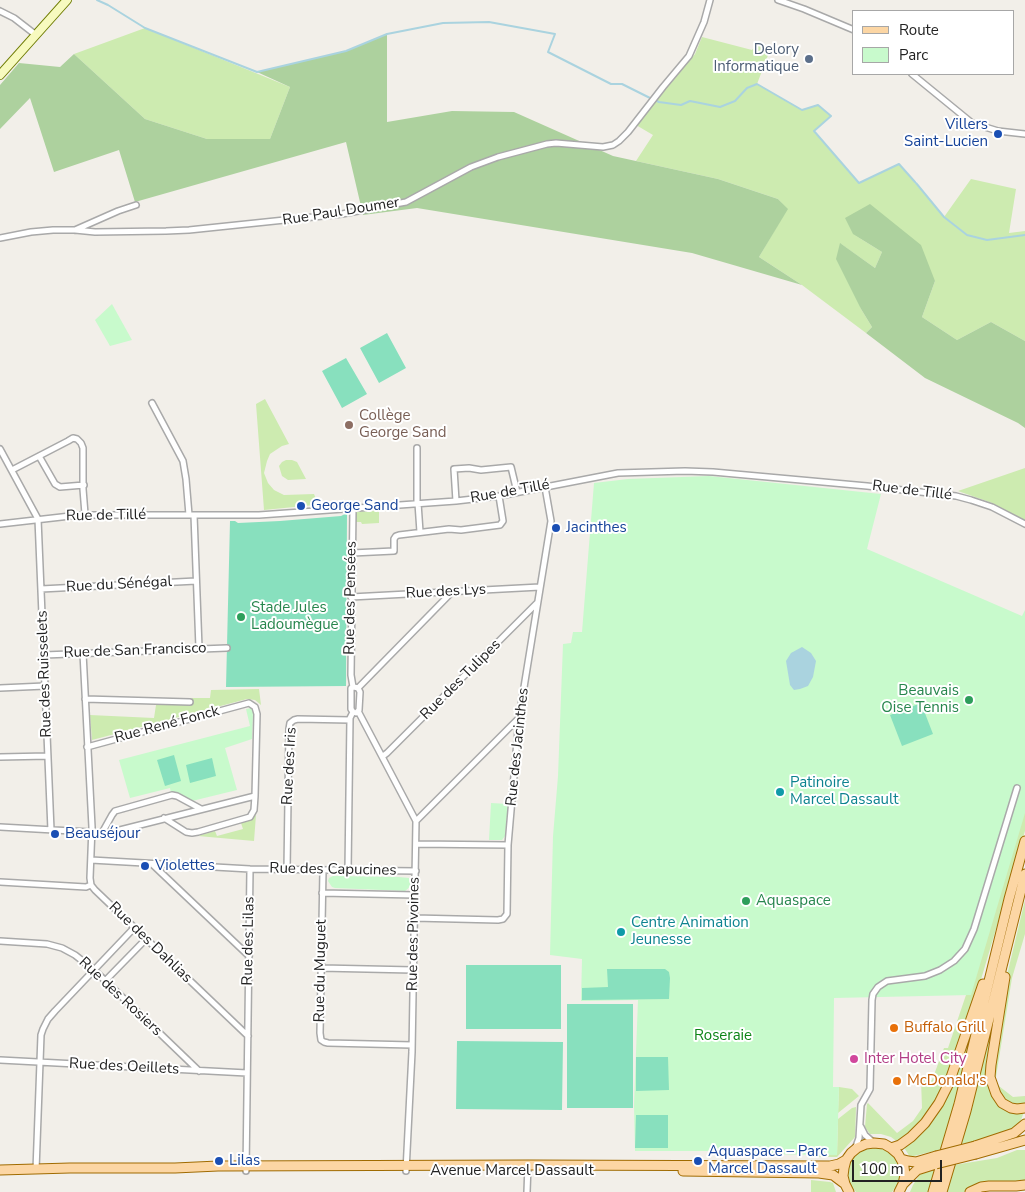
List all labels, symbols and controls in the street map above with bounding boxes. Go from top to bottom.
legend [852,10,1015,75]
text: Route [899,20,939,40]
place label: Delory Informatique [713,41,799,76]
text: Parc [899,45,928,65]
marker: Delory Informatique [803,53,815,65]
place label: Villers Saint-Lucien [904,116,988,151]
marker: Villers Saint-Lucien [992,128,1004,140]
street label: Rue Paul Doumer [281,194,401,230]
place label: Collège George Sand [359,407,447,442]
marker: Collège George Sand [343,419,355,431]
street label: Rue de Tillé [469,476,551,508]
street label: Rue de Tillé [871,477,953,505]
place label: George Sand [311,497,399,515]
marker: George Sand [295,500,307,512]
street label: Rue de Tillé [66,506,146,526]
place label: Jacinthes [566,519,627,537]
marker: Jacinthes [550,522,562,534]
street label: Rue des Pensées [341,541,361,655]
street label: Rue du Sénégal [66,573,172,597]
street label: Rue des Lys [405,581,487,603]
place label: Stade Jules Ladoumègue [251,599,339,634]
street label: Rue des Ruisselets [34,610,56,738]
marker: Stade Jules Ladoumègue [235,611,247,623]
street label: Rue des Tulipes [417,636,505,724]
street label: Rue de San Francisco [63,640,207,662]
place label: Beauvais Oise Tennis [881,682,959,717]
street label: Rue des Jacinthes [503,687,533,807]
marker: Beauvais Oise Tennis [963,694,975,706]
street label: Rue René Fonck [113,702,221,748]
street label: Rue des Iris [279,727,301,805]
place label: Patinoire Marcel Dassault [790,774,899,809]
marker: Patinoire Marcel Dassault [774,786,786,798]
place label: Beauséjour [65,825,140,843]
marker: Beauséjour [49,828,61,840]
place label: Violettes [155,857,215,875]
marker: Violettes [139,860,151,872]
street label: Rue des Capucines [269,860,397,880]
street label: Rue des Pivoines [404,877,424,991]
place label: Aquaspace [756,892,831,910]
marker: Aquaspace [740,895,752,907]
street label: Rue des Lilas [239,896,259,986]
street label: Rue des Dahlias [105,899,195,987]
place label: Centre Animation Jeunesse [631,914,749,949]
street label: Rue du Muguet [311,919,331,1023]
marker: Centre Animation Jeunesse [615,926,627,938]
street label: Rue des Rosiers [75,954,165,1040]
place label: Buffalo Grill [904,1019,985,1037]
marker: Buffalo Grill [888,1022,900,1034]
park label: Roseraie [694,1027,752,1045]
place label: Inter Hotel City [864,1050,967,1068]
marker: Inter Hotel City [848,1053,860,1065]
street label: Rue des Oeillets [68,1055,180,1079]
place label: McDonald's [907,1072,986,1090]
marker: McDonald's [891,1075,903,1087]
place label: Aquaspace – Parc Marcel Dassault [708,1143,827,1178]
scale bar [855,1150,945,1182]
place label: Lilas [229,1152,260,1170]
marker: Lilas [213,1155,225,1167]
marker: Aquaspace – Parc Marcel Dassault [692,1155,704,1167]
text: 100 m [860,1159,904,1179]
street label: Avenue Marcel Dassault [430,1162,594,1180]

